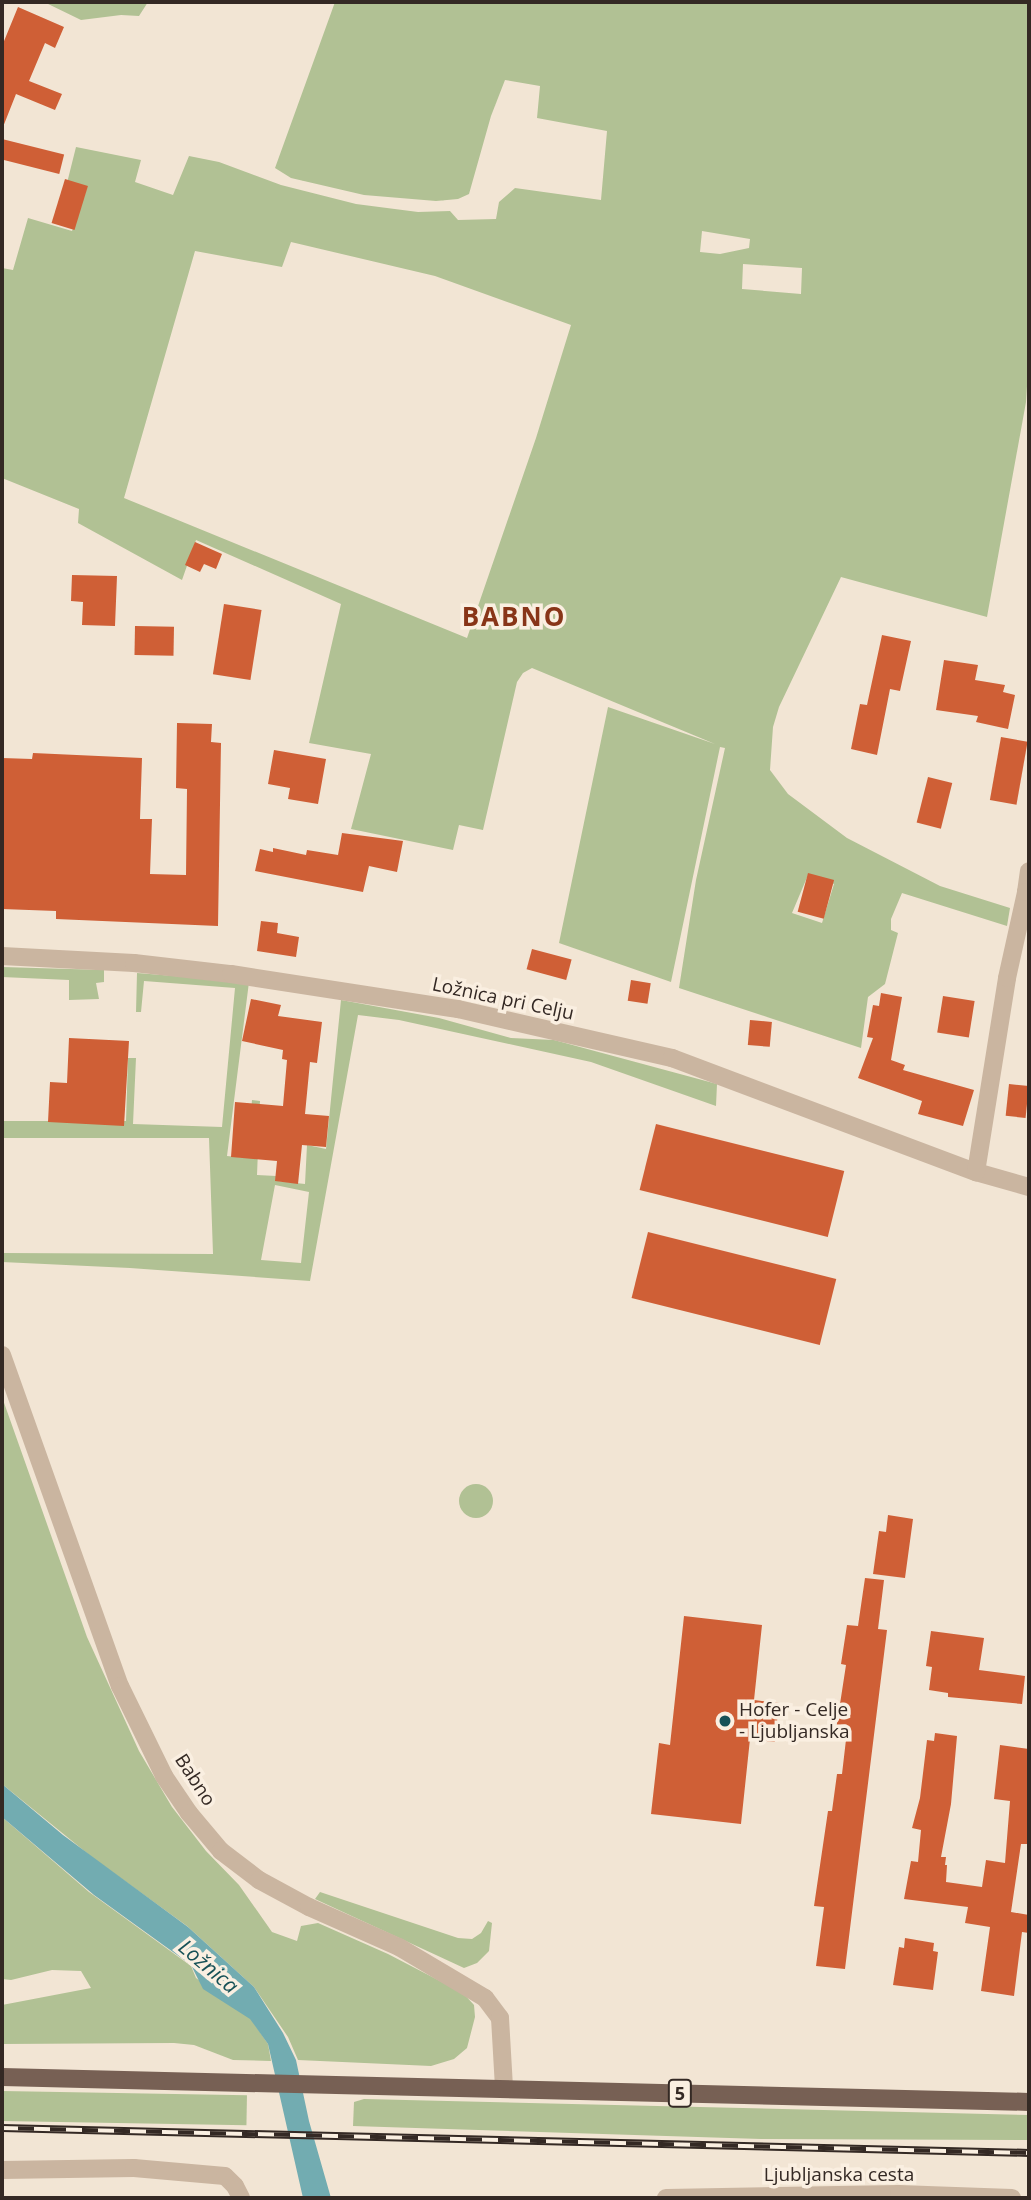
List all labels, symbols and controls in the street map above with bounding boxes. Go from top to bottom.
district label: BABNO [462,601,566,633]
street label: Ložnica pri Celju [430,973,576,1025]
place label: Hofer - Celje - Ljubljanska [739,1699,849,1743]
marker: Hofer - Celje - Ljubljanska [717,1713,733,1729]
street label: Babno [170,1750,220,1810]
water label: Ložnica [174,1934,244,1998]
road number: 5 [668,2078,692,2108]
street label: Ljubljanska cesta [764,2164,914,2186]

